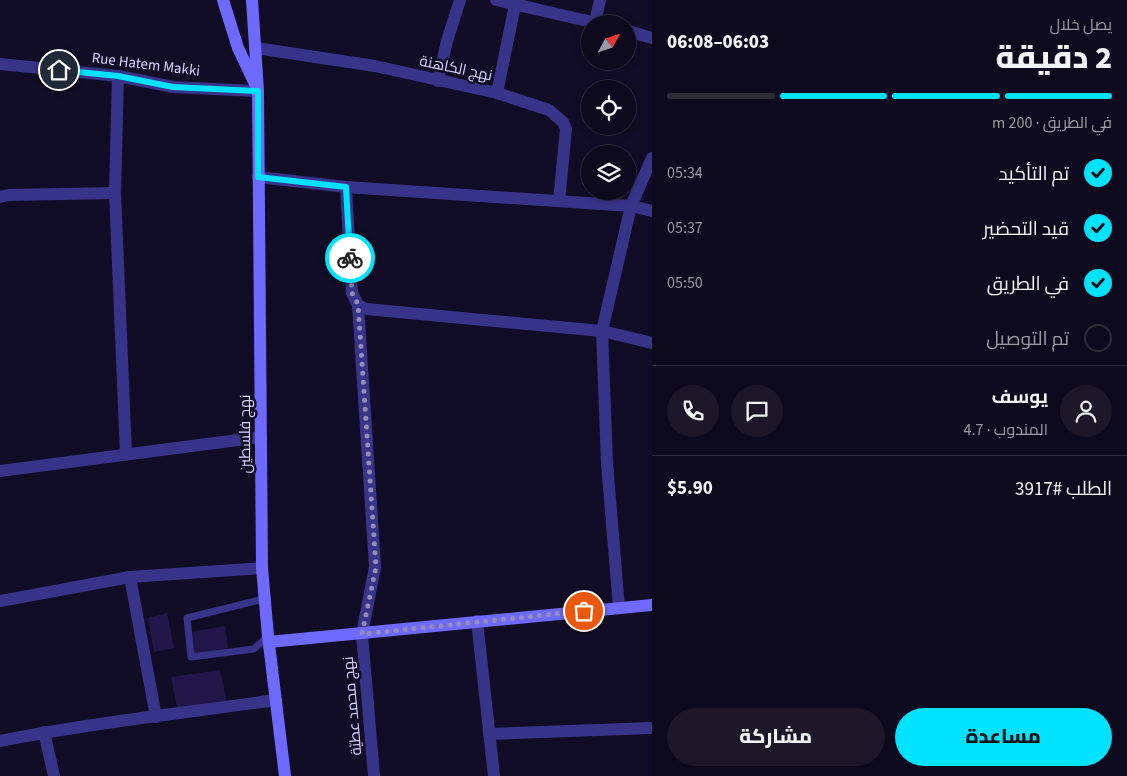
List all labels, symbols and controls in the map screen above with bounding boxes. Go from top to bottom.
text: يصل خلال [1049,14,1112,36]
north arrow [581,15,636,70]
map controls [581,15,636,200]
text: 06:03–06:08 [667,29,769,56]
text: 2 دقيقة [996,35,1112,81]
street label: Rue Hatem Makki [91,47,201,82]
pin [38,49,80,91]
street label: نهج الكاهنة [418,51,494,86]
icon: home [45,56,73,84]
button: locate [581,80,636,135]
text: في الطريق · 200 m [992,112,1112,134]
button: layers [581,145,636,200]
icon: check [1084,159,1112,187]
text: تم التأكيد [998,161,1069,188]
text: 05:34 [667,162,703,184]
icon: check [1084,214,1112,242]
text: قيد التحضير [983,216,1069,243]
text: 05:37 [667,217,703,239]
courier [325,233,375,283]
icon: bike [336,244,364,272]
icon: check [1084,269,1112,297]
text: في الطريق [987,271,1069,298]
text: 05:50 [667,272,703,294]
text: تم التوصيل [986,326,1069,353]
text: يوسف [992,384,1048,411]
button: phone [667,385,719,437]
button: chat [731,385,783,437]
button: person [1060,385,1112,437]
street label: نهج فلسطين [235,394,256,474]
text: المندوب · 4.7 [964,419,1048,441]
text: $5.90 [667,475,713,502]
text: الطلب #3917 [1015,476,1112,503]
pin [563,590,605,632]
icon: bag [570,597,598,625]
street label: نهج محمد عطيّة [338,656,367,756]
button: مشاركة [667,708,885,766]
button: مساعدة [895,708,1112,766]

